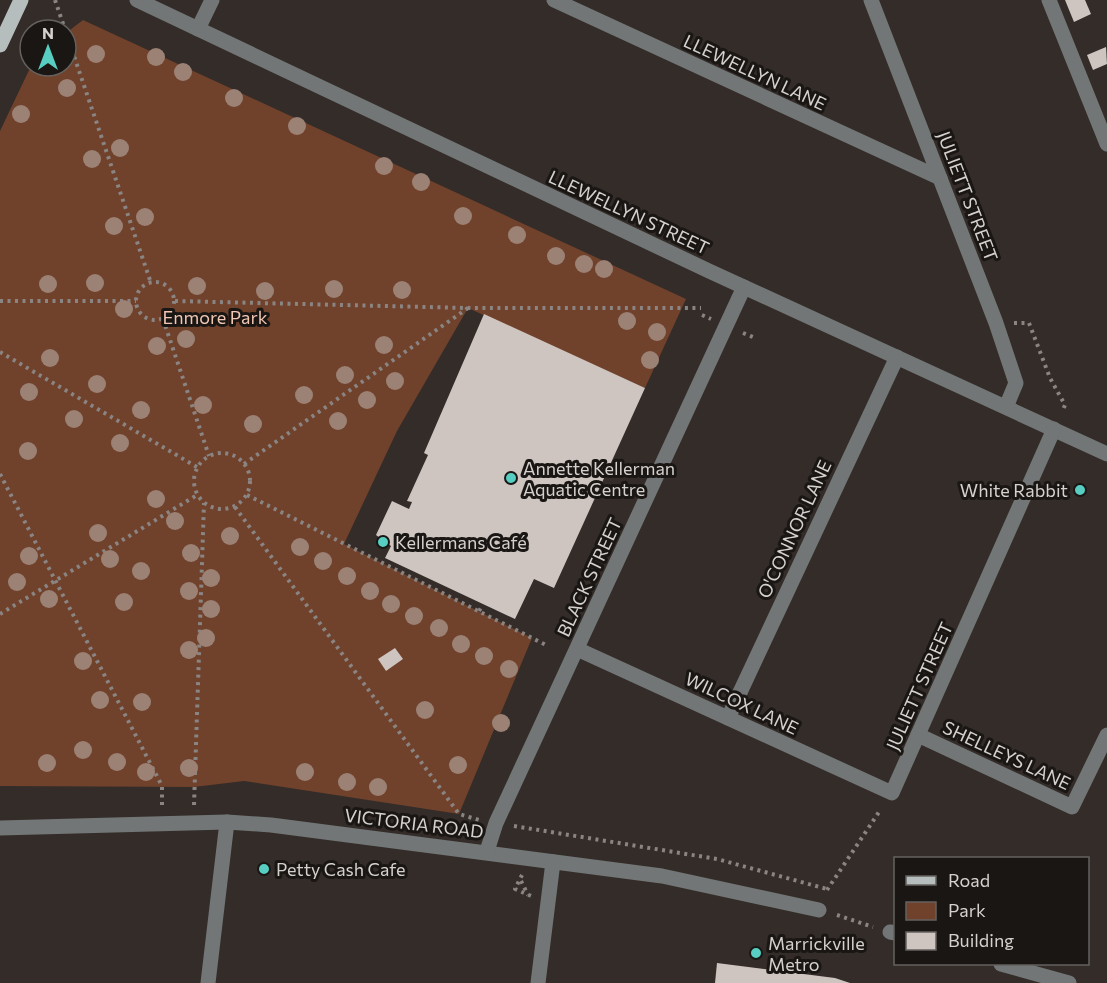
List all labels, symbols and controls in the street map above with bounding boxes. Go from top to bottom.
north arrow [18,18,78,78]
text: N [42,23,54,42]
street label: LLEWELLYN LANE [680,29,830,115]
street label: JULIETT STREET [933,128,1003,264]
street label: LLEWELLYN STREET [545,165,713,259]
park label: Enmore Park [163,306,268,328]
place label: Annette Kellerman Aquatic Centre [523,457,675,500]
street label: O'CONNOR LANE [752,457,836,601]
marker: Annette Kellerman Aquatic Centre [504,471,518,485]
place label: White Rabbit [960,479,1068,501]
marker: White Rabbit [1073,483,1087,497]
street label: BLACK STREET [552,514,626,640]
place label: Kellermans Café [395,531,527,553]
marker: Kellermans Café [376,535,390,549]
street label: JULIETT STREET [881,619,957,753]
street label: WILCOX LANE [682,667,802,739]
street label: SHELLEYS LANE [940,716,1074,794]
street label: VICTORIA ROAD [343,804,485,842]
legend [894,857,1089,965]
place label: Petty Cash Cafe [276,858,405,880]
marker: Petty Cash Cafe [257,862,271,876]
text: Road [948,869,990,891]
text: Park [948,899,986,921]
text: Building [948,929,1014,951]
place label: Marrickville Metro [768,932,865,975]
marker: Marrickville Metro [749,946,763,960]

